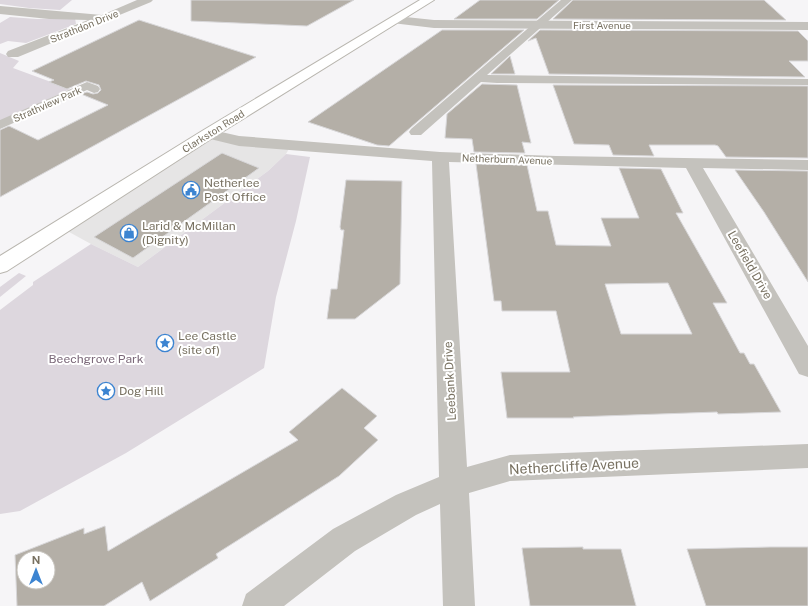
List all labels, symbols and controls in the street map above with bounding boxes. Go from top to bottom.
street label: Strathdon Drive [48,7,120,45]
street label: First Avenue [573,19,631,31]
street label: Strathview Park [11,83,83,124]
street label: Clarkston Road [180,107,246,155]
street label: Netherburn Avenue [462,151,553,167]
place label: Netherlee Post Office [204,176,266,204]
public building icon: Netherlee Post Office [181,180,201,200]
place label: Larid & McMillan (Dignity) [142,219,236,247]
shop icon: Larid & McMillan (Dignity) [119,223,139,243]
street label: Leefield Drive [725,228,775,302]
place label: Lee Castle (site of) [178,329,237,357]
place icon: Lee Castle (site of) [155,333,175,353]
street label: Leebank Drive [441,341,459,421]
park label: Beechgrove Park [49,352,144,366]
place icon: Dog Hill [96,381,116,401]
place label: Dog Hill [119,384,164,398]
street label: Nethercliffe Avenue [509,455,639,477]
north arrow [16,550,56,590]
text: N [32,554,40,566]

